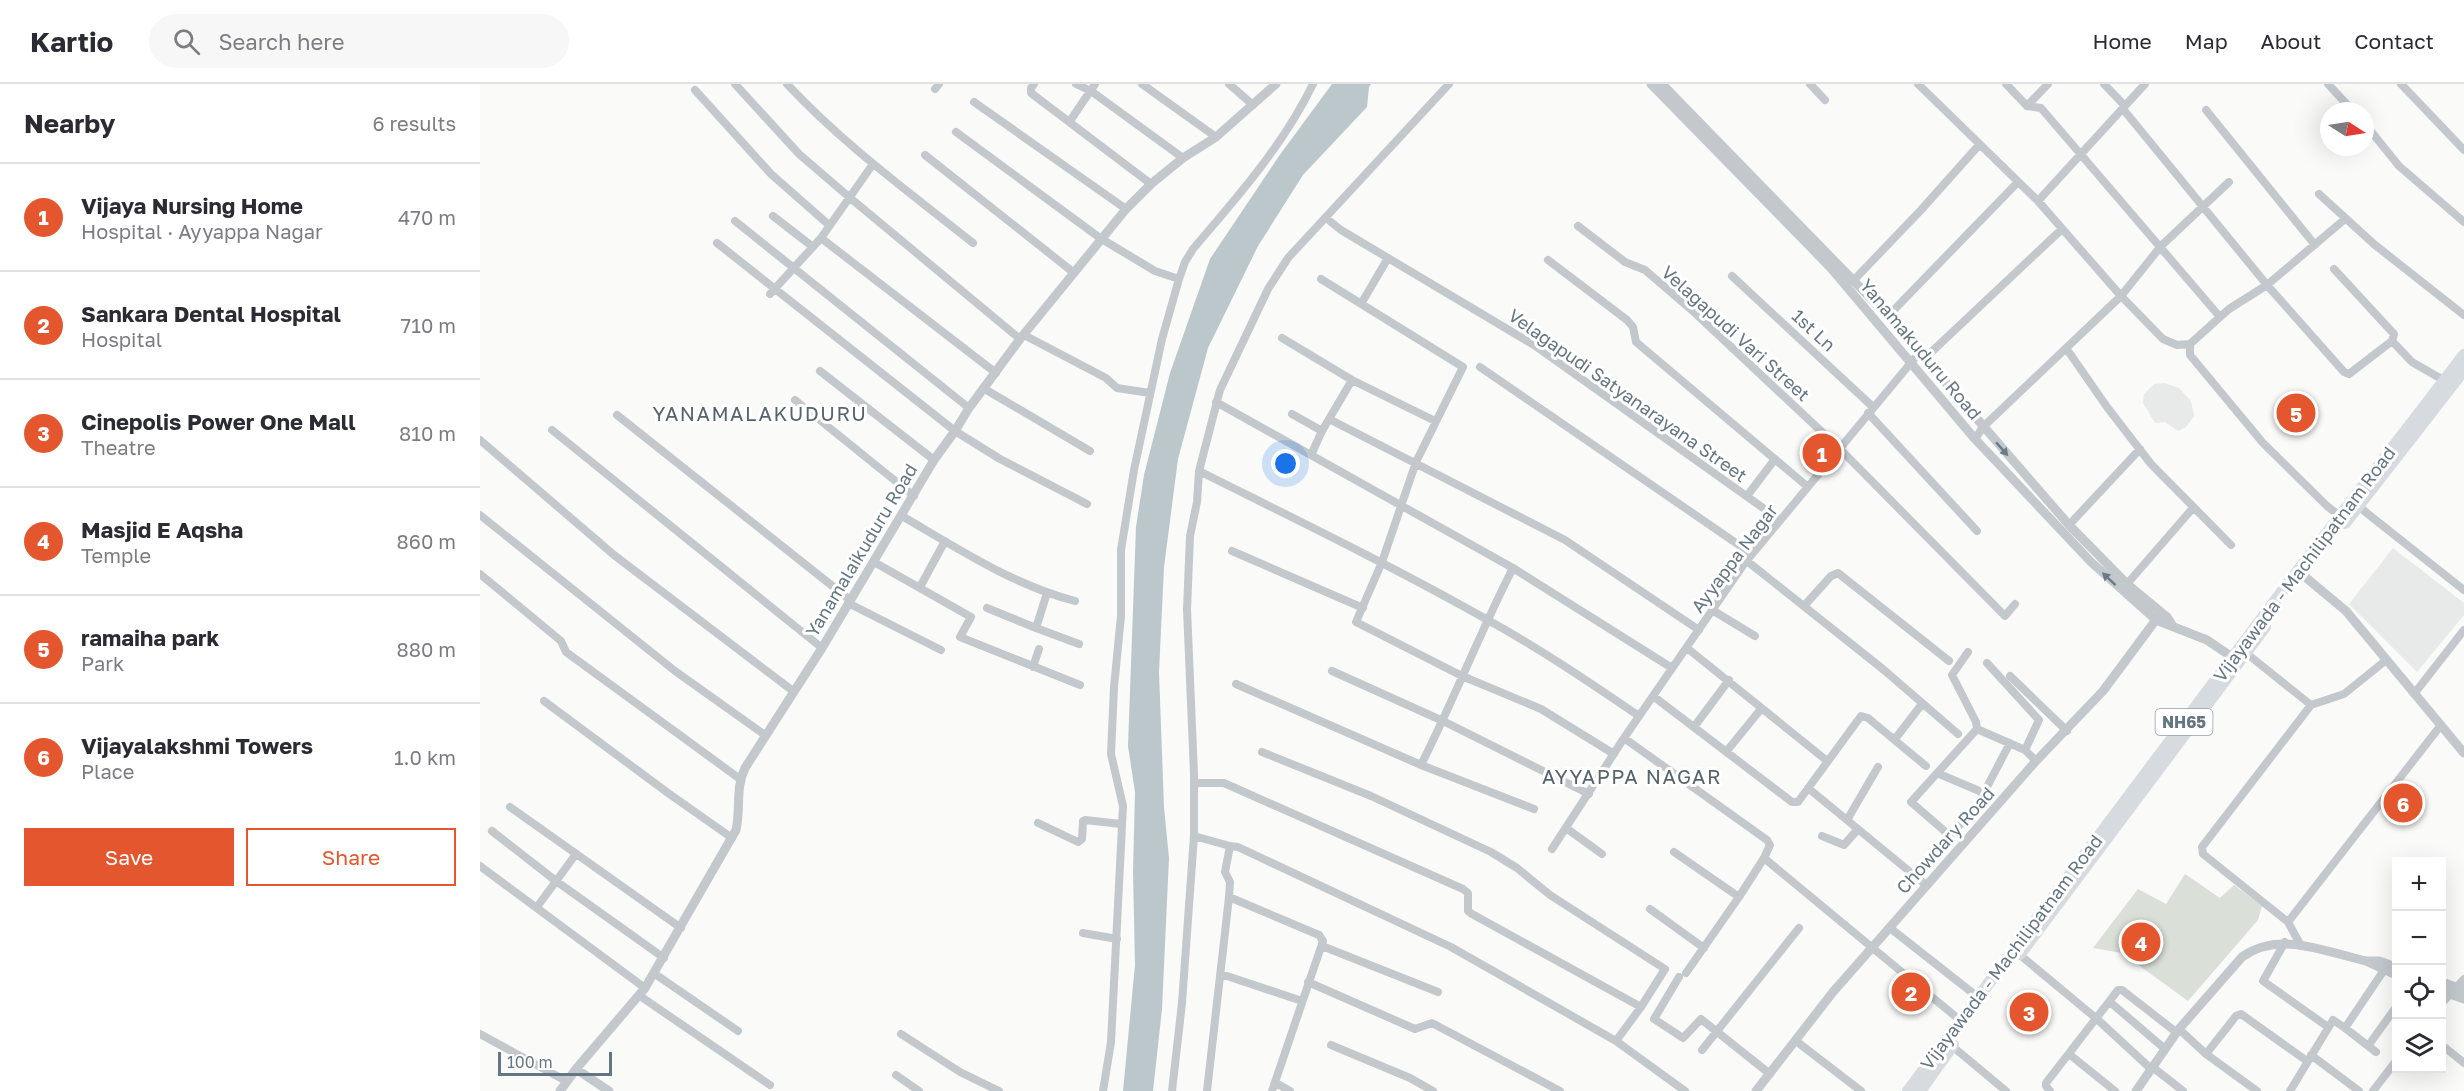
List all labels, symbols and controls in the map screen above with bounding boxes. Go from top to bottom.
search box [149,14,569,68]
text: Kartio [30,25,113,58]
icon: search [170,25,203,58]
text: Search here [218,28,344,55]
text: Home [2092,28,2152,54]
text: Map [2185,28,2228,54]
text: About [2261,28,2321,54]
text: Contact [2354,28,2434,54]
north arrow [2320,102,2374,156]
text: Nearby [24,108,115,139]
text: 6 results [372,111,456,135]
text: Vijaya Nursing Home [81,192,303,219]
text: 1 [38,205,49,229]
text: 470 m [398,205,456,229]
text: Hospital · Ayyappa Nagar [81,219,323,243]
street label: Velagapudi Vari Street [1657,261,1815,405]
street label: Yanamakuduru Road [1856,274,1986,424]
text: Sankara Dental Hospital [81,300,341,327]
street label: Velagapudi Satyanarayana Street [1504,304,1752,486]
street label: 1st Ln [1788,304,1840,356]
text: 2 [37,313,50,337]
text: 710 m [401,313,456,337]
text: Hospital [81,327,162,351]
pin: 5 [2276,390,2316,436]
district label: YANAMALAKUDURU [653,401,867,425]
text: Cinepolis Power One Mall [81,408,356,435]
text: 3 [37,421,50,445]
text: 810 m [399,421,456,445]
pin: 1 [1802,430,1842,476]
text: Theatre [81,435,156,459]
one-way arrow [1995,441,2008,456]
street label: Vijayawada - Machilipatnam Road [2208,442,2400,686]
your location [1271,449,1300,478]
street label: Yanamalaikuduru Road [801,460,921,640]
street label: Ayyappa Nagar [1686,499,1782,617]
text: Masjid E Aqsha [81,516,243,543]
text: 4 [37,529,50,553]
text: 860 m [397,529,456,553]
text: Temple [81,543,151,567]
one-way arrow [2101,572,2116,586]
text: ramaiha park [81,624,219,651]
text: 5 [37,637,50,661]
text: 880 m [397,637,456,661]
text: Park [81,651,124,675]
road number: NH65 [2156,709,2212,735]
text: Vijayalakshmi Towers [81,732,313,759]
text: 6 [37,745,50,769]
text: 1.0 km [394,745,456,769]
text: Place [81,759,134,783]
district label: AYYAPPA NAGAR [1542,764,1722,788]
pin: 6 [2384,780,2422,826]
street label: Chowdary Road [1891,782,1999,898]
button: Save [24,828,234,886]
button: Share [246,828,456,886]
street label: Vijayawada - Machilipatnam Road [1915,830,2107,1074]
map controls [2392,857,2446,1073]
button: + [2392,857,2446,911]
button: − [2392,911,2446,965]
pin: 4 [2122,920,2160,964]
button: locate [2392,965,2446,1019]
pin: 2 [1892,970,1930,1014]
pin: 3 [2010,990,2048,1034]
button: layers [2392,1019,2446,1073]
scale bar [498,1049,612,1076]
text: 100 m [507,1052,553,1072]

